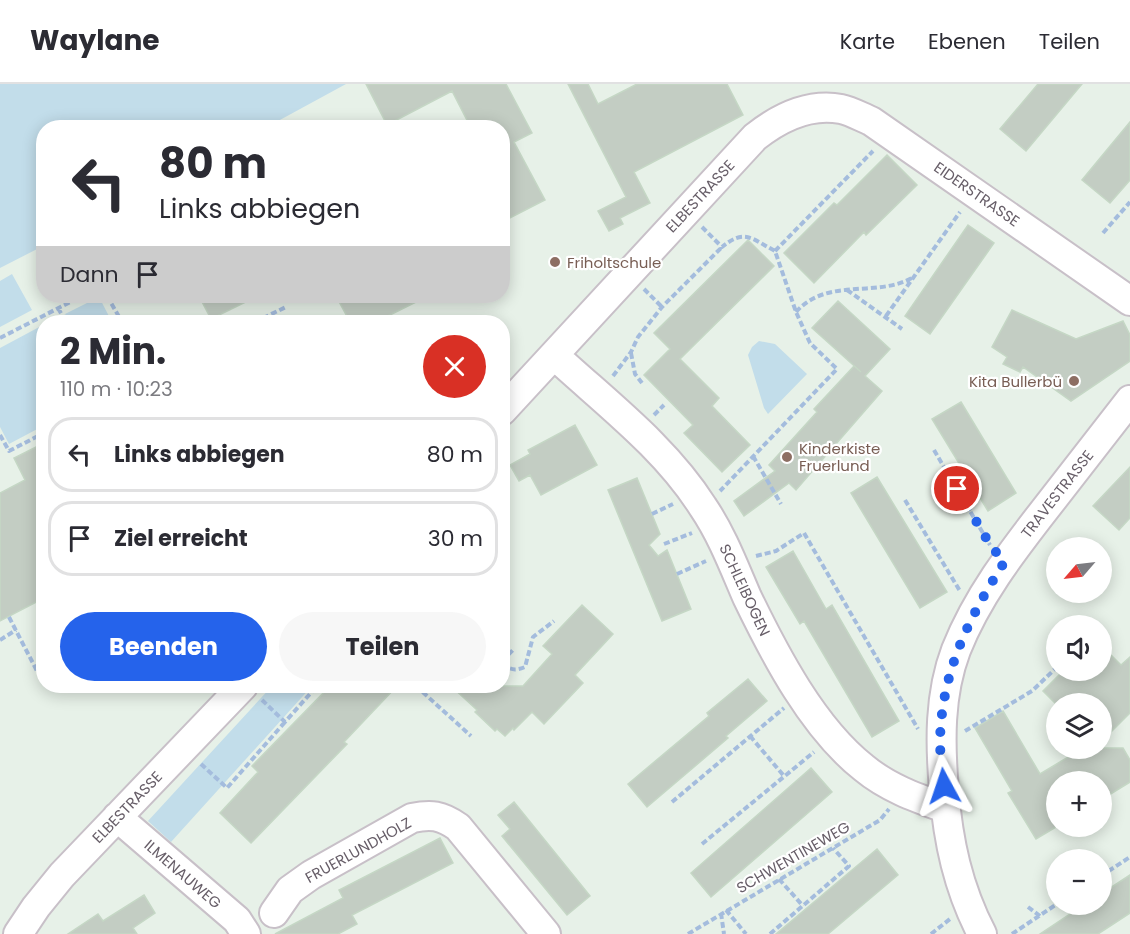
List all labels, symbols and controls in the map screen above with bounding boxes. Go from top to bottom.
text: Waylane [30,21,160,60]
text: Karte [840,27,895,56]
text: Ebenen [928,27,1006,56]
text: Teilen [1039,27,1100,56]
text: 80 m [159,134,267,193]
icon: left [60,144,138,222]
street label: ELBESTRASSE [661,155,739,237]
street label: EIDERSTRASSE [930,157,1024,231]
text: Links abbiegen [159,190,360,227]
place label: Friholtschule [567,252,661,273]
marker: Friholtschule [548,255,562,269]
icon: arrive [131,258,164,291]
text: Dann [60,259,119,290]
text: 2 Min. [60,326,166,377]
button: close [423,335,486,398]
place label: Kita Bullerbü [969,371,1062,392]
marker: Kita Bullerbü [1067,374,1081,388]
text: 110 m · 10:23 [60,375,173,403]
icon: left [63,438,96,471]
place label: Kinderkiste Fruerlund [799,438,880,476]
text: Links abbiegen [114,439,285,470]
text: 80 m [427,439,483,470]
street label: TRAVESTRASSE [1016,446,1098,542]
marker: Kinderkiste Fruerlund [780,450,794,464]
pin [931,463,982,514]
icon: arrive [940,472,973,505]
icon: arrive [63,522,96,555]
text: Ziel erreicht [114,523,248,554]
text: 30 m [428,523,483,554]
north arrow [1046,537,1112,603]
map controls [1046,537,1112,915]
street label: SCHLEIBOGEN [714,540,776,640]
button: Beenden [60,612,267,681]
button: Teilen [279,612,486,681]
button: sound [1046,615,1112,681]
button: layers [1046,693,1112,759]
position arrow [912,754,976,818]
street label: ELBESTRASSE [87,766,167,848]
button: + [1046,771,1112,837]
street label: FRUERLUNDHOLZ [301,812,415,888]
street label: SCHWENTINEWEG [732,816,854,898]
street label: ILMENAUWEG [140,835,226,913]
button: − [1046,849,1112,915]

